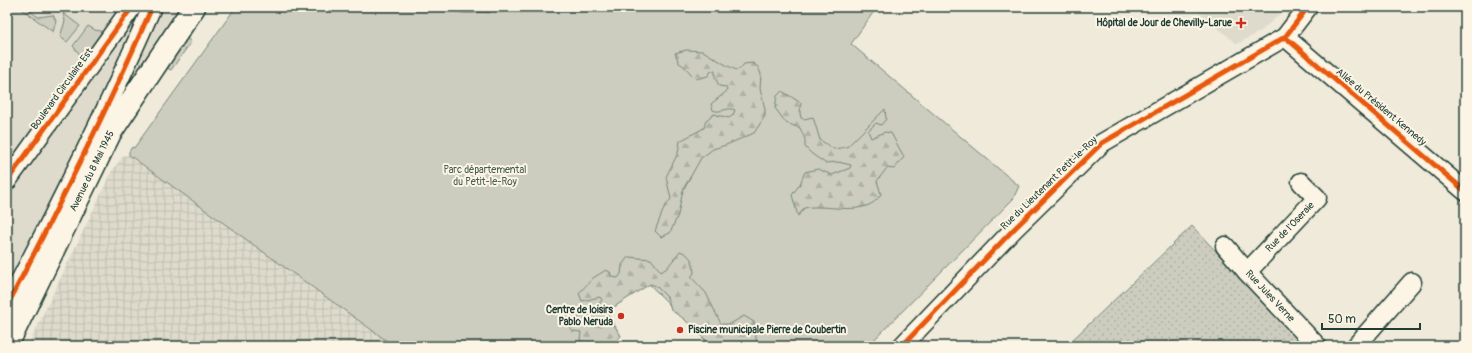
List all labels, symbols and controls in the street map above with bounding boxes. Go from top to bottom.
place label: Hôpital de Jour de Chevilly-Larue [1096,17,1233,29]
marker: Hôpital de Jour de Chevilly-Larue [1235,17,1247,29]
street label: Boulevard Circulaire Est [28,45,96,132]
street label: Allée du Président Kennedy [1334,66,1429,149]
street label: Avenue du 8 Mai 1945 [67,129,117,213]
street label: Rue du Lieutenant Petit-le-Roy [998,133,1100,232]
park label: Parc départemental du Petit-le-Roy [444,164,526,188]
street label: Rue de l'Oseraie [1263,199,1317,255]
street label: Rue Jules Verne [1243,267,1297,325]
place label: Centre de loisirs Pablo Neruda [546,304,614,328]
scale bar [1322,305,1420,331]
marker: Centre de loisirs Pablo Neruda [616,311,626,321]
text: 50 m [1328,312,1356,327]
place label: Piscine municipale Pierre de Coubertin [688,324,846,336]
marker: Piscine municipale Pierre de Coubertin [675,325,685,335]

